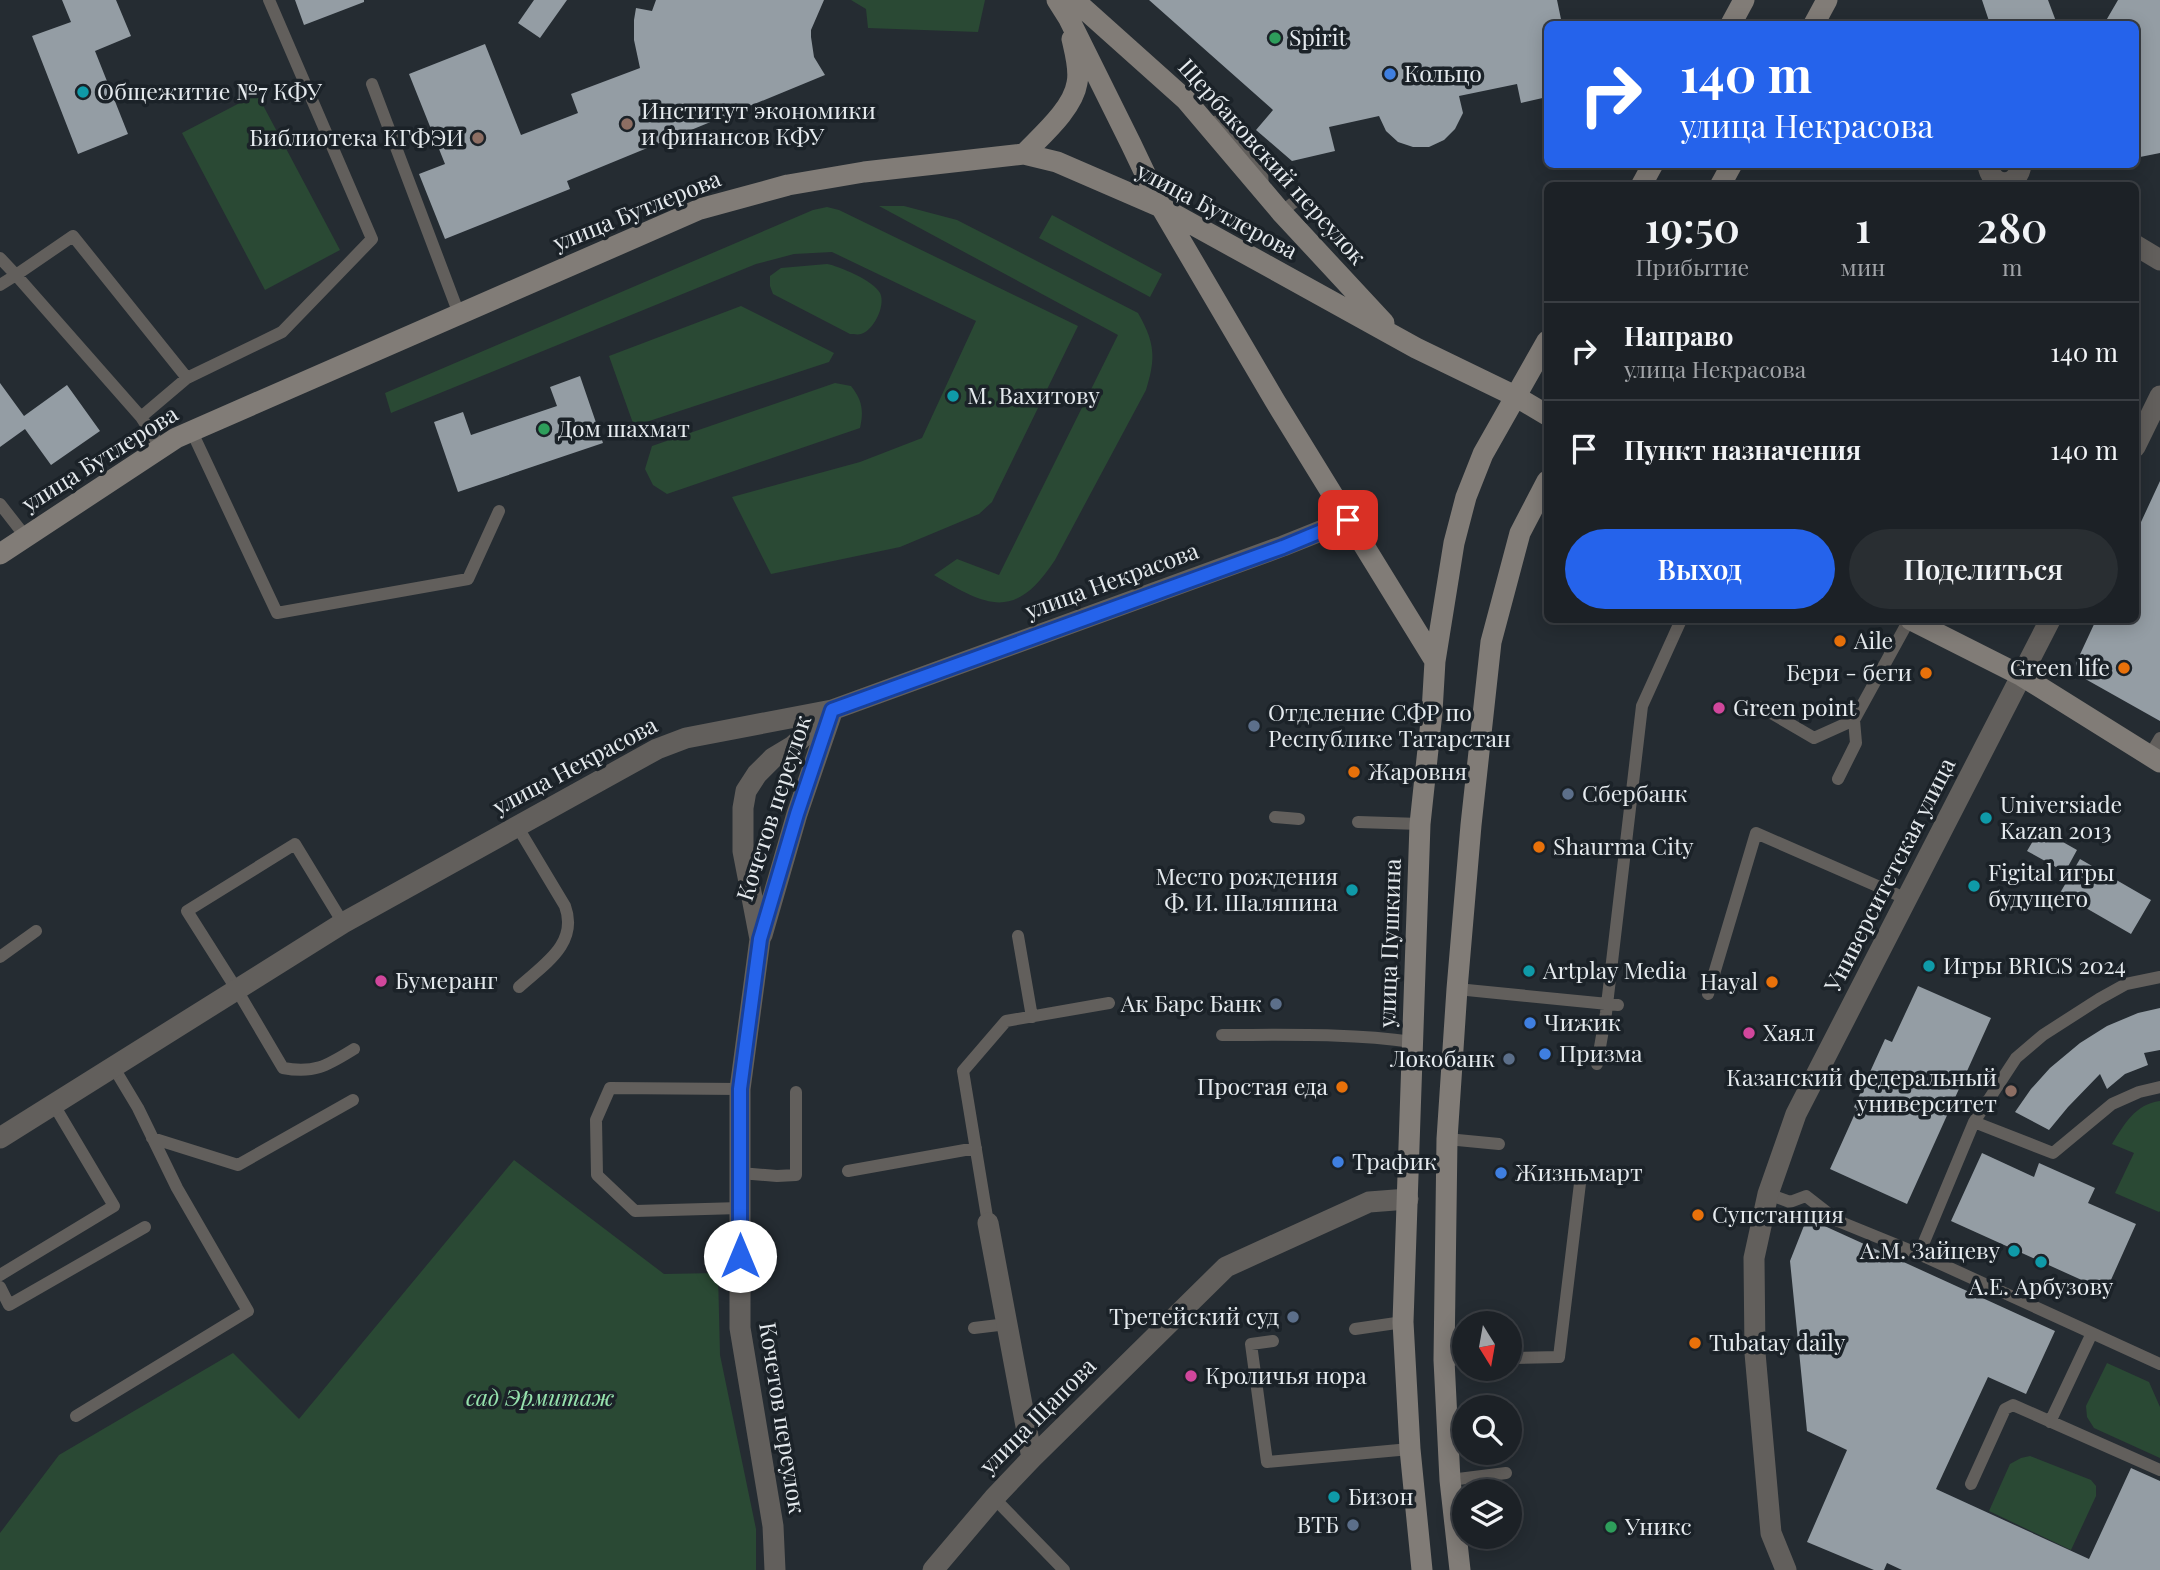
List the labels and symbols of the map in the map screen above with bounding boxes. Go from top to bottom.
place label: Spirit [1289,21,1347,52]
marker: Spirit [1267,30,1283,46]
street label: Щербаковский переулок [1172,51,1374,271]
place label: Кольцо [1404,57,1482,88]
marker: Кольцо [1382,66,1398,82]
place label: Общежитие №7 КФУ [97,75,323,106]
marker: Общежитие №7 КФУ [75,84,91,100]
place label: Институт экономики и финансов КФУ [641,94,876,151]
marker: Институт экономики и финансов КФУ [619,116,635,132]
place label: Библиотека КГФЭИ [249,121,464,152]
marker: Библиотека КГФЭИ [470,130,486,146]
street label: улица Бутлерова [1131,154,1304,265]
street label: улица Бутлерова [547,162,725,258]
place label: М. Вахитову [967,379,1100,410]
marker: М. Вахитову [945,388,961,404]
street label: улица Бутлерова [15,397,184,519]
place label: Дом шахмат [558,412,690,443]
marker: Дом шахмат [536,421,552,437]
pin [1318,490,1378,550]
street label: улица Некрасова [1020,534,1203,626]
place label: Aile [1853,624,1893,655]
marker: Aile [1832,633,1848,649]
place label: Green life [2010,651,2110,682]
place label: Бери - беги [1786,656,1912,687]
marker: Green life [2116,660,2132,676]
marker: Бери - беги [1918,665,1934,681]
place label: Green point [1733,691,1857,722]
place label: Отделение СФР по Республике Татарстан [1268,696,1511,753]
marker: Green point [1711,700,1727,716]
street label: улица Некрасова [486,708,663,822]
street label: Кочетов переулок [728,711,817,904]
marker: Отделение СФР по Республике Татарстан [1246,718,1262,734]
street label: Университетская улица [1816,751,1961,998]
place label: Жаровня [1368,755,1467,786]
marker: Жаровня [1346,764,1362,780]
place label: Сбербанк [1582,777,1687,808]
marker: Сбербанк [1560,786,1576,802]
place label: Universiade Kazan 2013 [2000,788,2122,845]
marker: Universiade Kazan 2013 [1978,810,1994,826]
place label: Shaurma City [1553,830,1694,861]
marker: Shaurma City [1531,839,1547,855]
place label: Figital игры будущего [1988,856,2115,913]
street label: улица Пушкина [1370,857,1407,1029]
place label: Место рождения Ф. И. Шаляпина [1155,860,1339,917]
marker: Figital игры будущего [1966,878,1982,894]
marker: Место рождения Ф. И. Шаляпина [1344,882,1360,898]
place label: Игры BRICS 2024 [1943,949,2126,980]
place label: Artplay Media [1542,954,1687,985]
marker: Игры BRICS 2024 [1921,958,1937,974]
marker: Artplay Media [1521,963,1537,979]
place label: Бумеранг [395,964,498,995]
place label: Hayal [1700,965,1758,996]
marker: Бумеранг [373,973,389,989]
marker: Hayal [1764,974,1780,990]
place label: Ак Барс Банк [1120,987,1262,1018]
marker: Ак Барс Банк [1268,996,1284,1012]
place label: Чижик [1544,1006,1621,1037]
marker: Чижик [1522,1015,1538,1031]
place label: Хаял [1763,1016,1814,1047]
marker: Хаял [1741,1025,1757,1041]
place label: Призма [1559,1037,1643,1068]
place label: Локобанк [1389,1042,1495,1073]
marker: Призма [1537,1046,1553,1062]
marker: Локобанк [1501,1051,1517,1067]
place label: Казанский федеральный университет [1726,1061,1997,1118]
place label: Простая еда [1197,1070,1329,1101]
marker: Простая еда [1334,1079,1350,1095]
marker: Казанский федеральный университет [2003,1083,2019,1099]
place label: Трафик [1352,1145,1437,1176]
marker: Трафик [1330,1154,1346,1170]
place label: Жизньмарт [1515,1156,1643,1187]
marker: Жизньмарт [1493,1165,1509,1181]
place label: Супстанция [1712,1198,1844,1229]
marker: Супстанция [1690,1207,1706,1223]
position arrow [703,1219,777,1293]
place label: А.М. Зайцеву [1859,1234,2000,1265]
marker: А.М. Зайцеву [2006,1243,2022,1259]
marker: А.Е. Арбузову [2033,1254,2049,1270]
place label: А.Е. Арбузову [1968,1270,2114,1301]
place label: Третейский суд [1109,1300,1279,1331]
marker: Третейский суд [1285,1309,1301,1325]
north arrow [1452,1311,1522,1381]
street label: Кочетов переулок [753,1320,814,1516]
place label: Tubatay daily [1709,1326,1846,1357]
marker: Tubatay daily [1687,1335,1703,1351]
street label: улица Щапова [971,1350,1102,1481]
place label: Кроличья нора [1205,1359,1367,1390]
marker: Кроличья нора [1183,1368,1199,1384]
park label: сад Эрмитаж [466,1381,614,1412]
place label: Бизон [1348,1480,1414,1511]
marker: Бизон [1326,1489,1342,1505]
place label: ВТБ [1297,1508,1339,1539]
place label: Уникс [1624,1510,1692,1541]
marker: ВТБ [1345,1517,1361,1533]
marker: Уникс [1603,1519,1619,1535]

